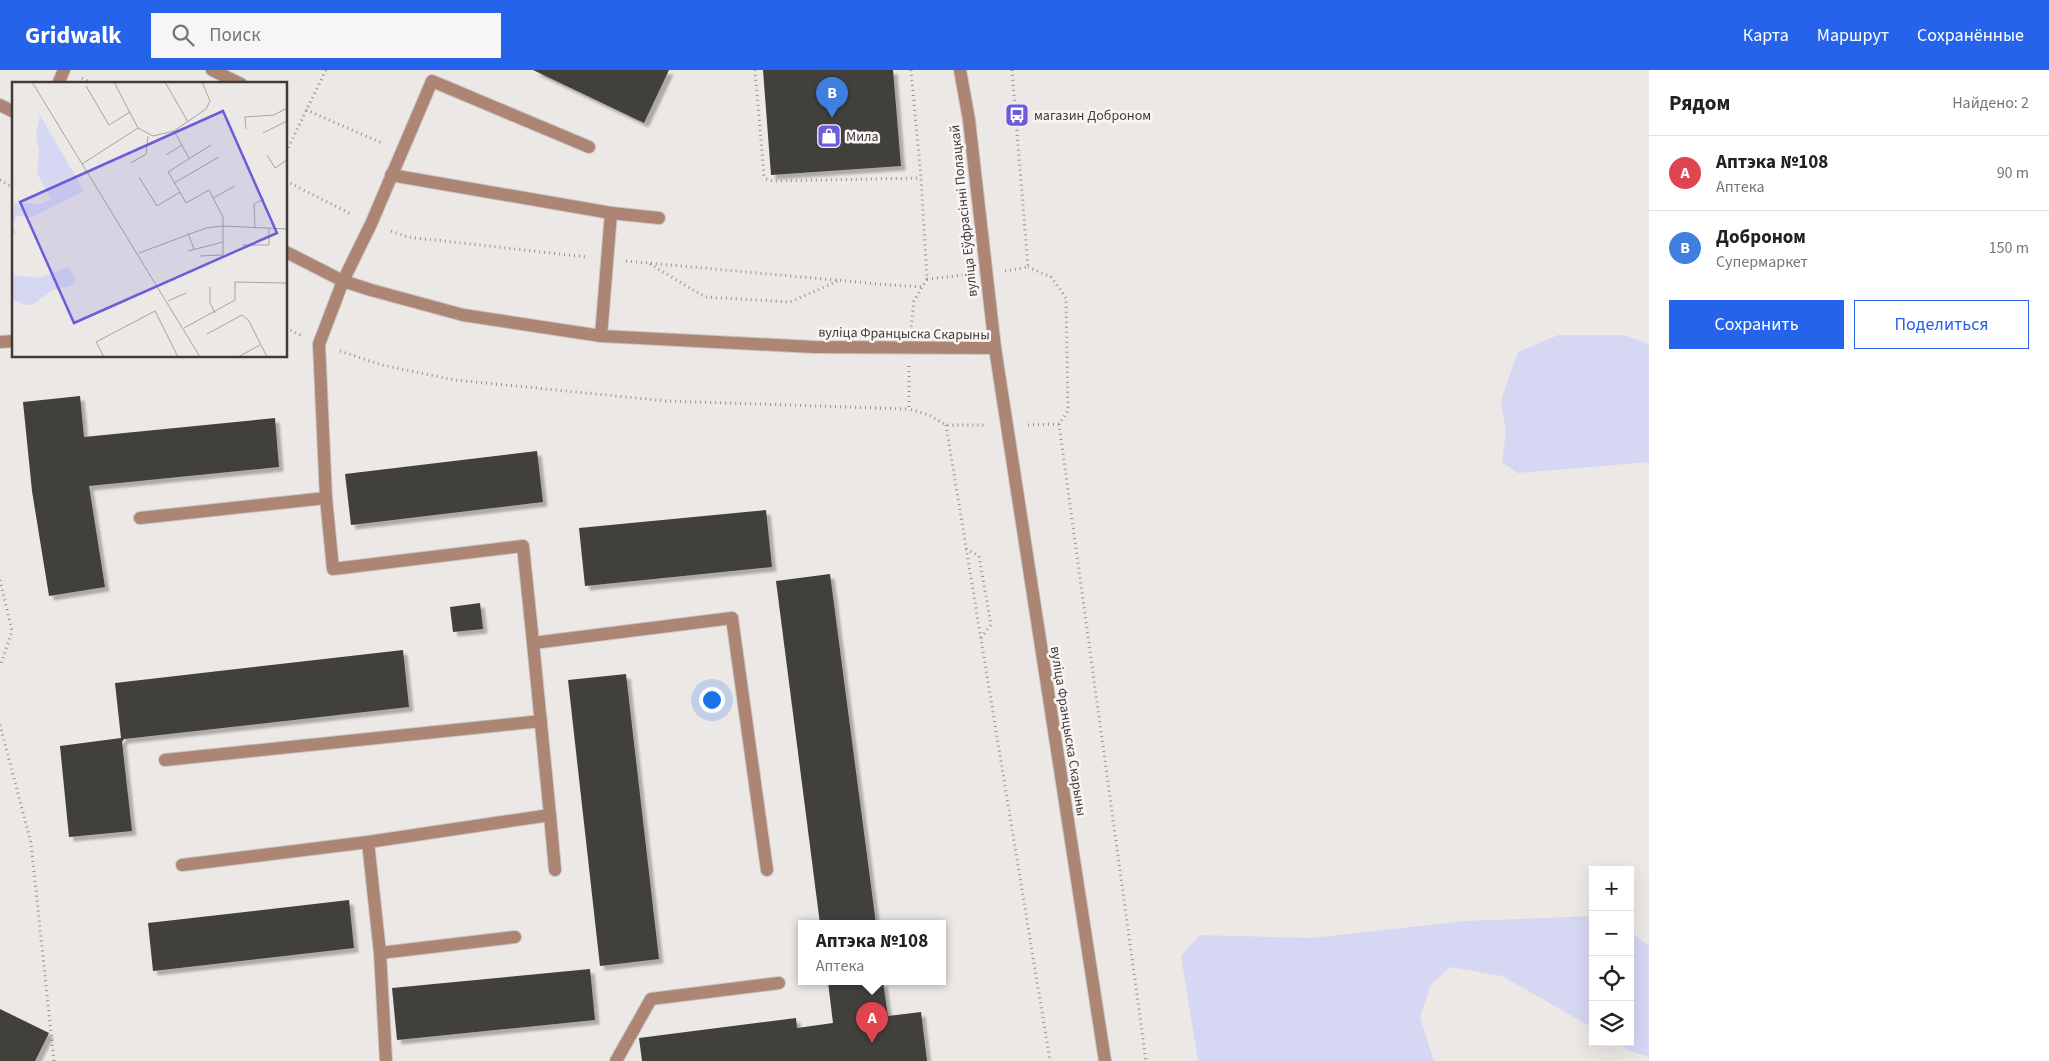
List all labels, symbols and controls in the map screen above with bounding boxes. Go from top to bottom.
search box [151,13,501,58]
text: Gridwalk [25,18,121,53]
icon: search [169,21,197,49]
text: Поиск [209,22,261,49]
text: Карта [1743,23,1789,48]
text: Маршрут [1817,23,1889,48]
text: Сохранённые [1917,23,2024,48]
pin: B [816,77,848,118]
inset map [12,82,288,358]
text: Рядом [1669,88,1730,118]
text: Найдено: 2 [1952,92,2029,114]
bus stop icon: магазин Доброном [1004,102,1030,128]
place label: магазин Доброном [1034,106,1151,126]
shop icon: Мила [816,123,842,149]
street label: вуліца Еўфрасінні Полацкай [945,124,983,298]
place label: Мила [846,127,879,147]
text: Аптэка №108 [1716,149,1828,176]
text: A [1680,162,1690,184]
text: 90 m [1997,162,2029,184]
text: Аптека [1716,176,1764,198]
text: Доброном [1716,224,1806,251]
text: B [1680,237,1690,259]
text: 150 m [1989,237,2029,259]
text: Супермаркет [1716,251,1808,273]
button: Сохранить [1669,300,1844,349]
button: Поделиться [1854,300,2029,349]
street label: вуліца Францыска Скарыны [818,323,990,345]
street label: вуліца Францыска Скарыны [1045,645,1091,817]
your location [699,687,725,713]
map controls [1589,866,1634,1046]
button: + [1589,866,1634,911]
button: − [1589,911,1634,956]
popup [798,920,946,985]
text: Аптэка №108 [816,928,928,955]
text: Аптека [816,955,864,977]
button: locate [1589,956,1634,1001]
button: layers [1589,1001,1634,1046]
pin: A [856,1002,888,1043]

